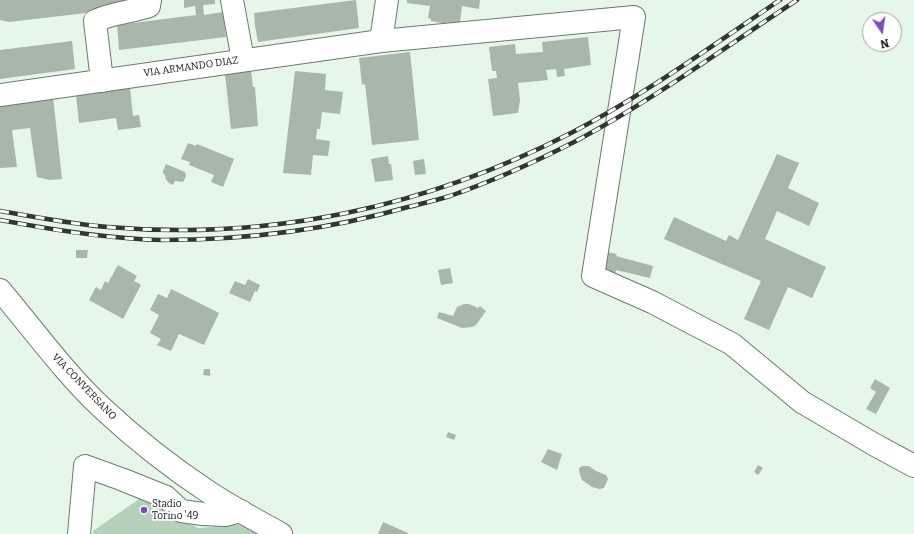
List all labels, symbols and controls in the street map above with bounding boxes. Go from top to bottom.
north arrow [862,12,902,52]
text: N [879,36,890,50]
street label: VIA ARMANDO DIAZ [143,54,239,80]
street label: VIA CONVERSANO [49,351,119,423]
place label: Stadio Torino '49 [152,498,198,522]
marker: Stadio Torino '49 [139,505,149,515]

